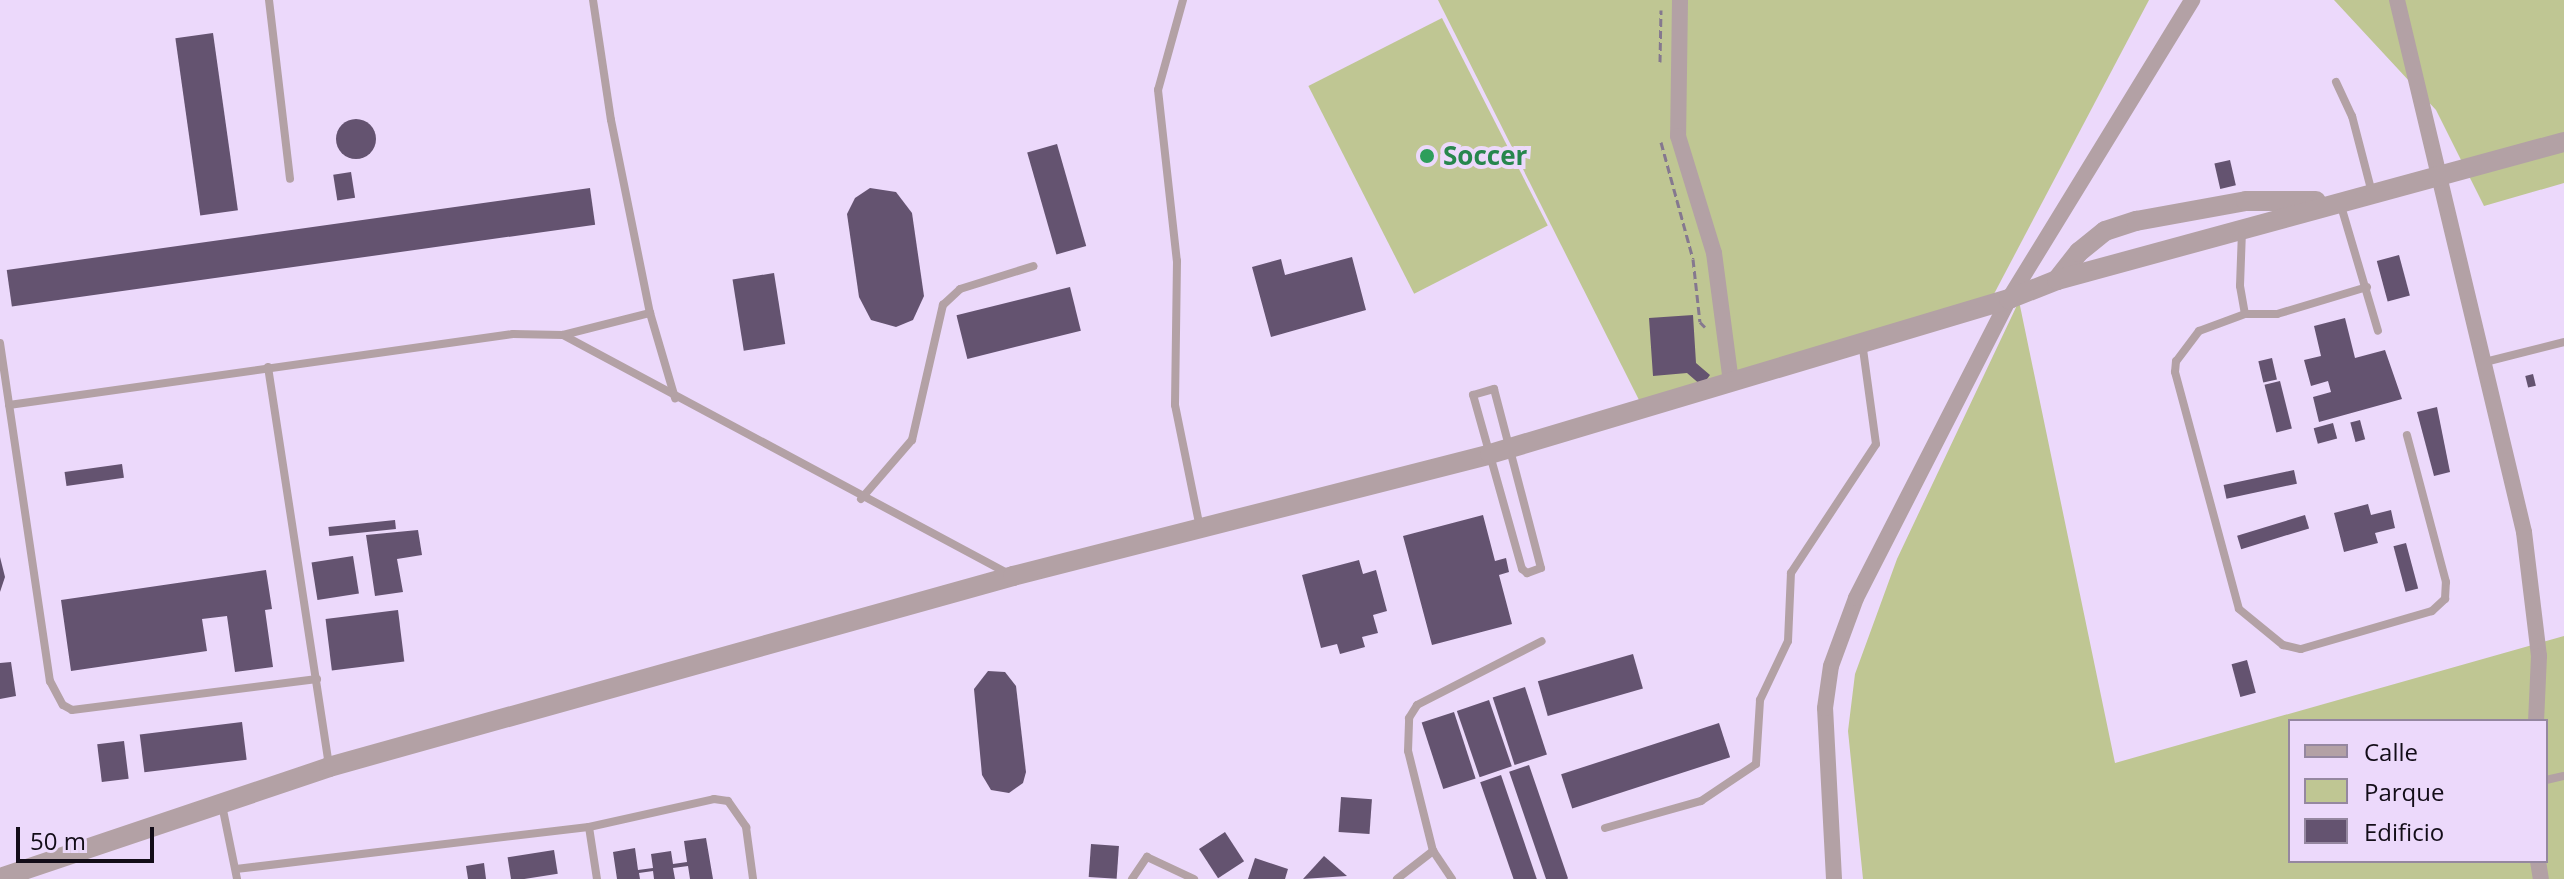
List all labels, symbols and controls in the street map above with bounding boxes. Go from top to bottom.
place label: Soccer [1443,140,1527,172]
marker: Soccer [1418,147,1436,165]
legend [2288,719,2548,863]
text: Calle [2364,735,2418,768]
text: Parque [2364,775,2444,808]
scale bar [20,811,158,861]
text: Edificio [2364,815,2444,848]
text: 50 m [30,824,86,857]

